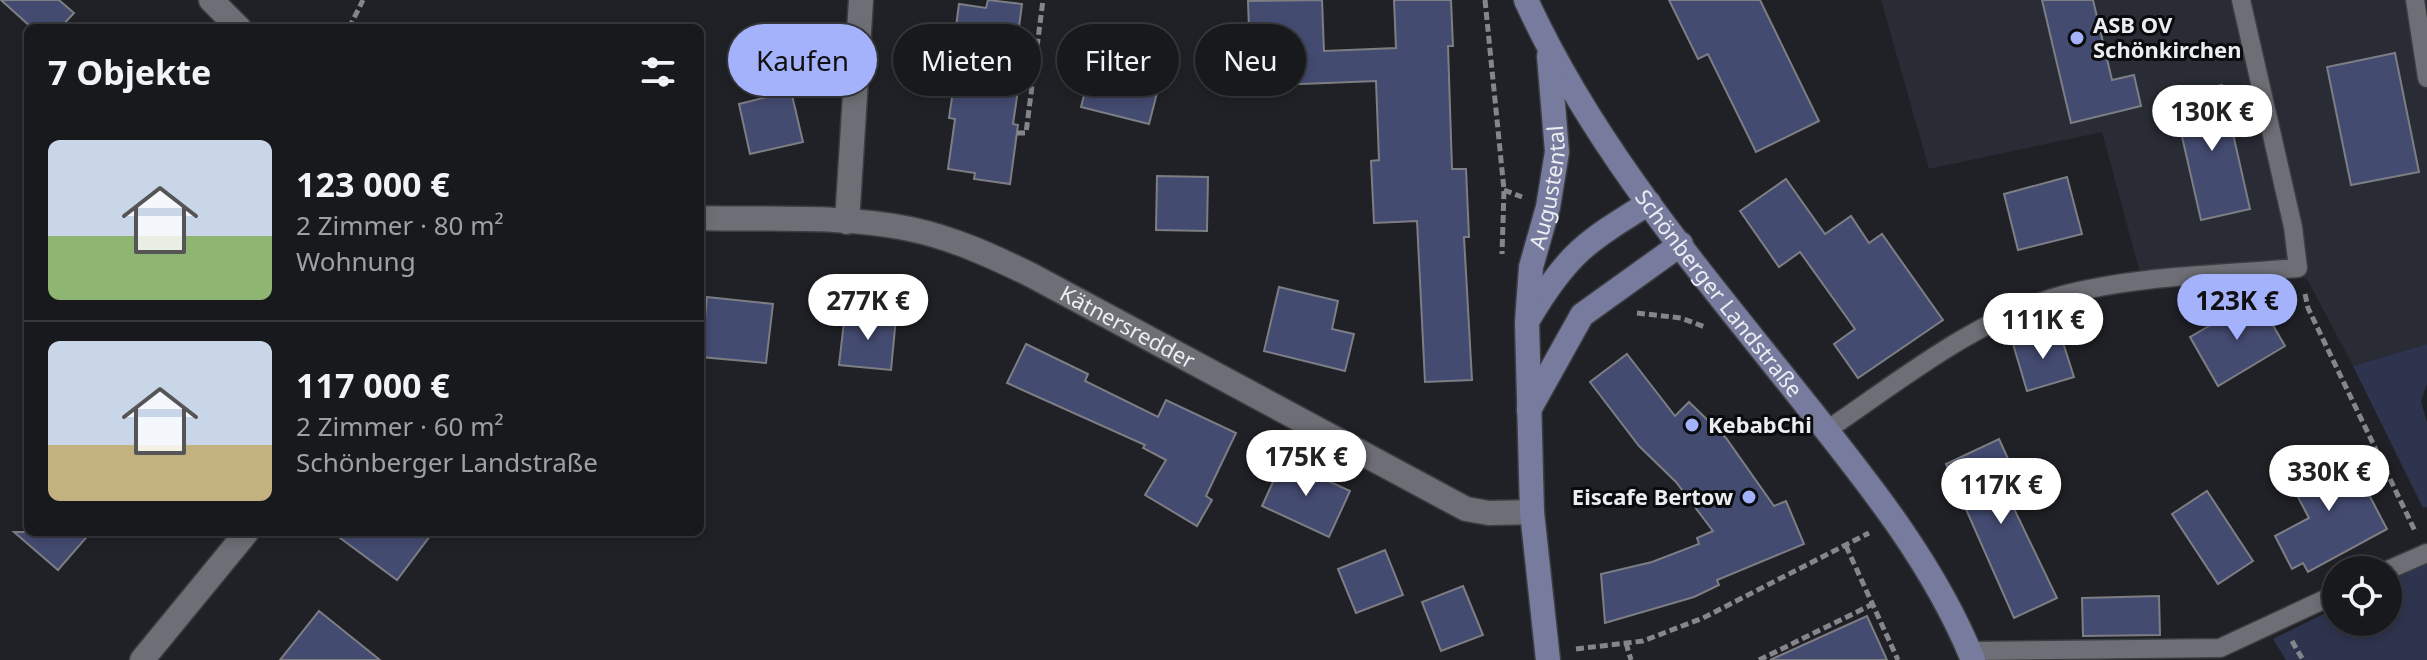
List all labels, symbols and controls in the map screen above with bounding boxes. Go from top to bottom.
place label: ASB OV Schönkirchen [2093,9,2242,64]
chip: Kaufen [728,24,877,96]
chip: Mieten [893,24,1041,96]
chip: Filter [1057,24,1179,96]
chip: Neu [1195,24,1306,96]
marker: ASB OV Schönkirchen [2068,29,2086,47]
text: 7 Objekte [48,49,211,95]
icon: filters [636,50,680,94]
pin: 130K € [2147,85,2277,153]
text: 130K € [2170,93,2254,129]
street label: Augustental [1521,124,1571,252]
text: 123 000 € [296,161,450,207]
icon: home [112,172,208,268]
street label: Schönberger Landstraße [1629,183,1810,403]
text: 2 Zimmer · 80 m² [296,207,504,243]
text: Wohnung [296,243,416,279]
pin: 277K € [803,274,933,342]
pin: 123K € [2172,274,2302,342]
street label: Kätnersredder [1055,277,1201,375]
text: 277K € [826,282,910,318]
text: 123K € [2195,282,2279,318]
pin: 111K € [1978,293,2108,361]
text: 111K € [2001,301,2085,337]
text: 117 000 € [296,362,450,408]
icon: home [112,373,208,469]
text: 2 Zimmer · 60 m² [296,408,504,444]
place label: KebabChi [1708,409,1812,439]
marker: KebabChi [1683,416,1701,434]
pin: 175K € [1241,430,1371,498]
text: 175K € [1264,438,1348,474]
text: Schönberger Landstraße [296,444,598,480]
pin: 330K € [2264,445,2394,513]
text: 330K € [2287,453,2371,489]
pin: 117K € [1936,458,2066,526]
text: 117K € [1959,466,2043,502]
place label: Eiscafe Bertow [1572,481,1733,511]
marker: Eiscafe Bertow [1740,488,1758,506]
map controls [2322,556,2402,636]
button: locate [2322,556,2402,636]

